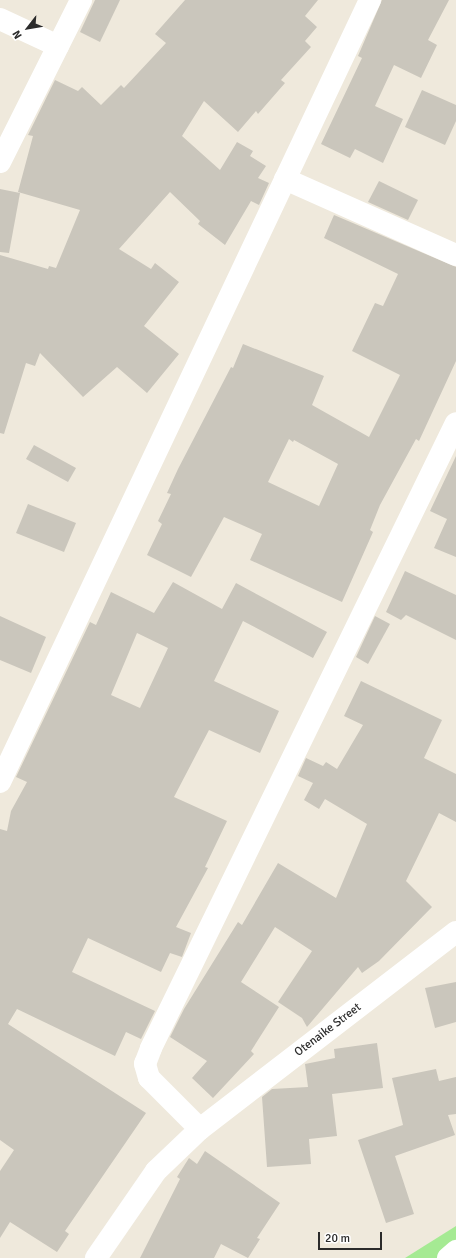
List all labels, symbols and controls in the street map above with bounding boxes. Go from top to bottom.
north arrow [8,8,48,48]
text: N [10,28,25,41]
street label: Otenaike Street [292,1000,364,1060]
scale bar [320,1224,384,1250]
text: 20 m [325,1231,350,1246]

